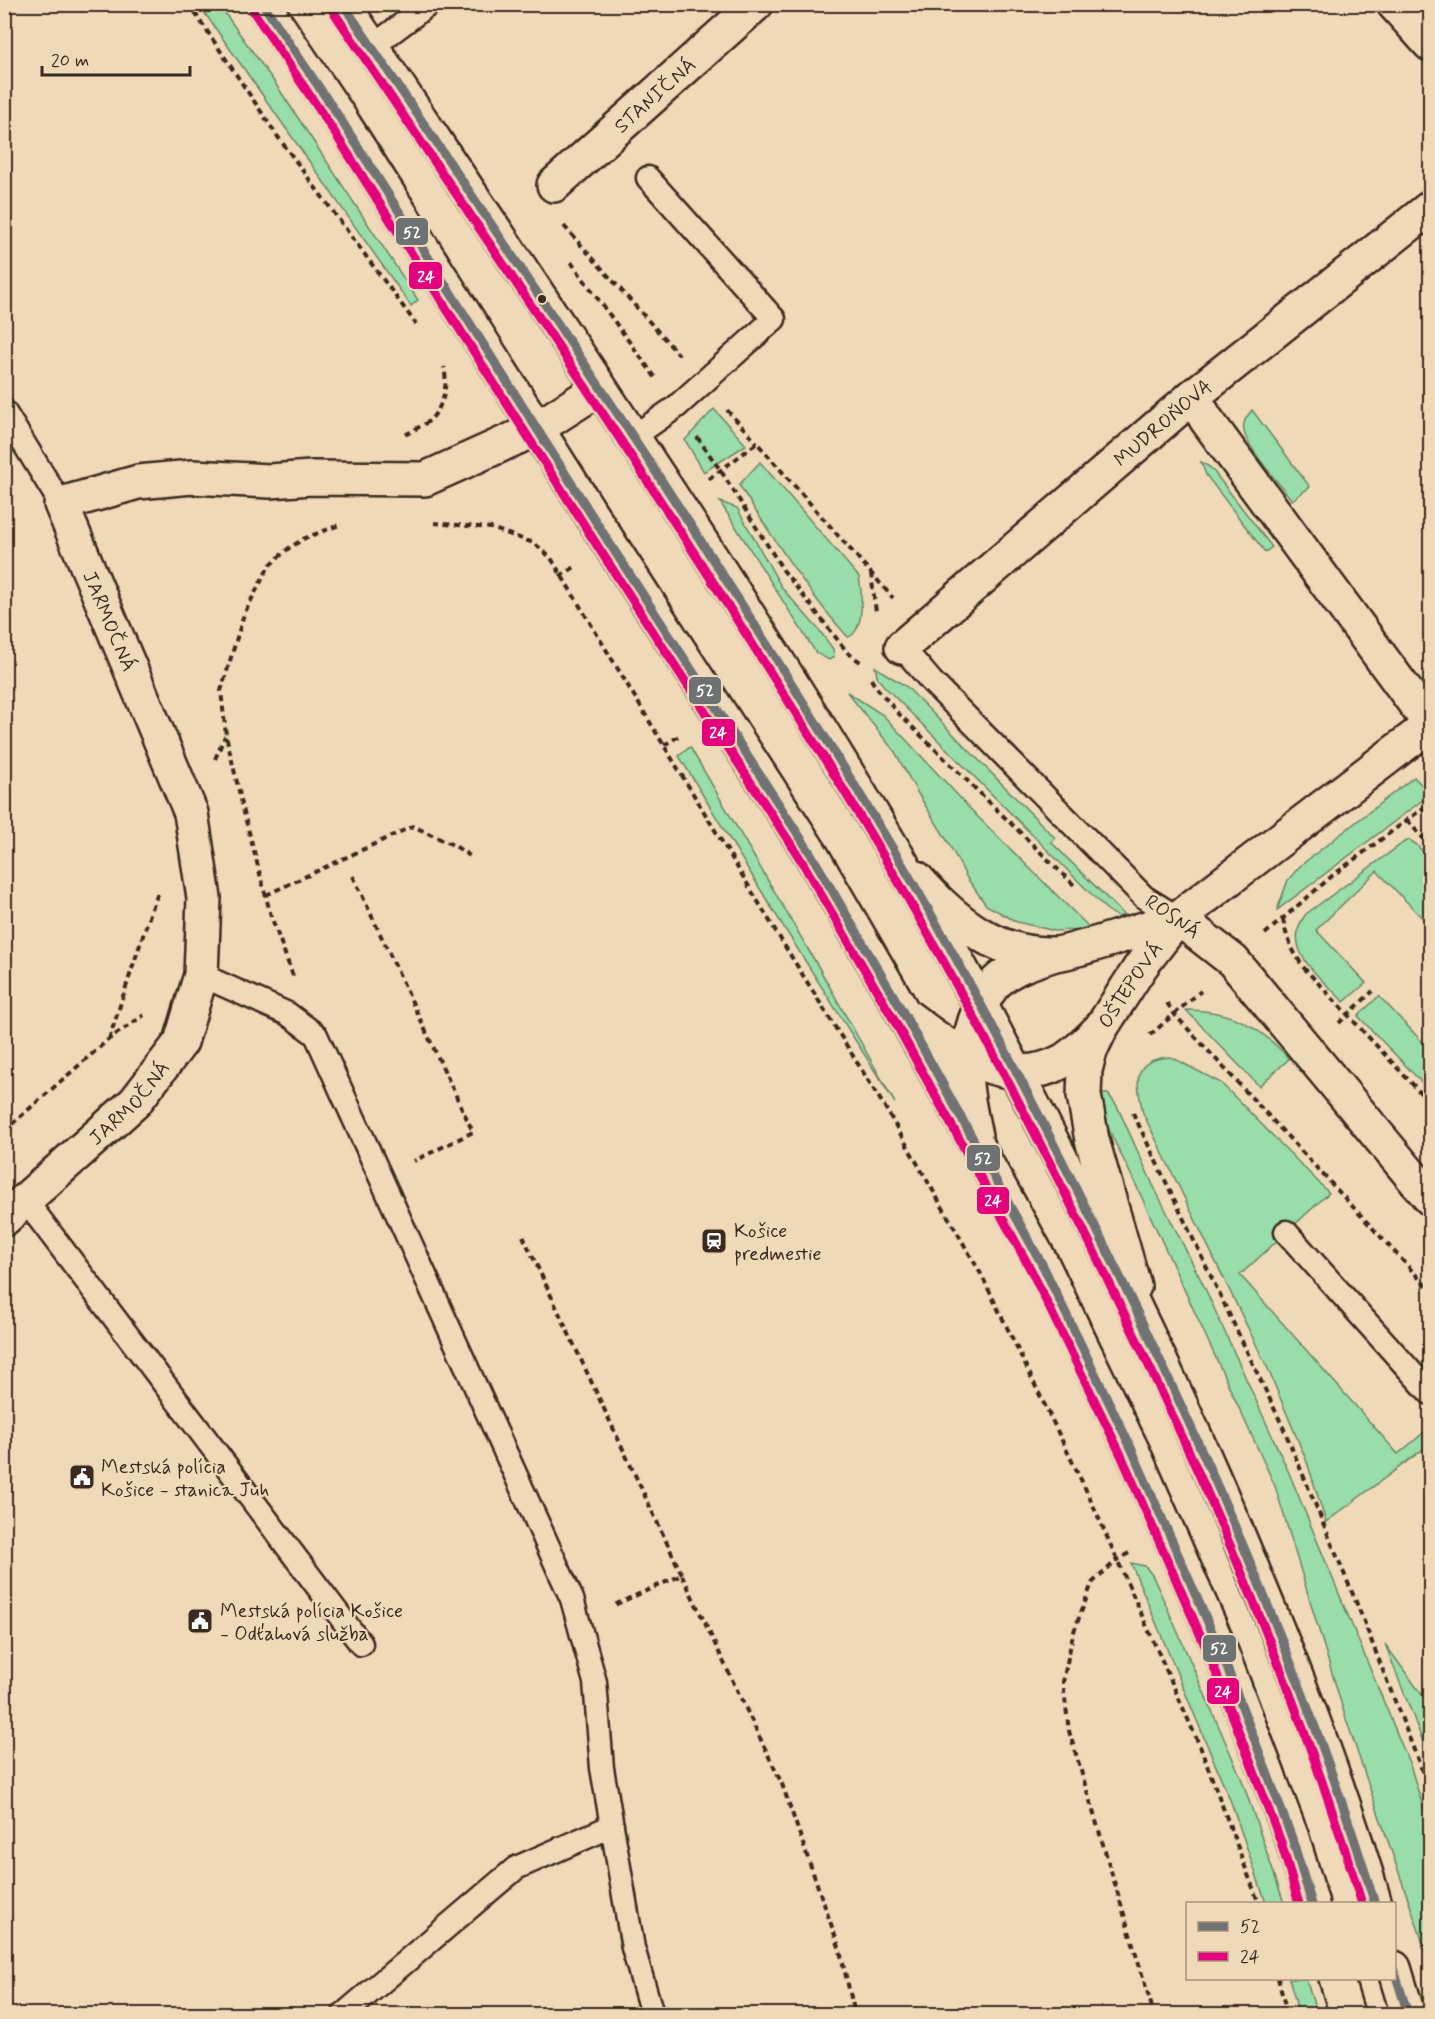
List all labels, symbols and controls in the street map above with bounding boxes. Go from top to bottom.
scale bar [42,39,190,77]
text: 20 m [51,49,89,73]
street label: STANIČNÁ [609,52,702,140]
line badge: 52 [395,217,429,246]
text: 52 [403,223,421,244]
line badge: 24 [408,261,443,290]
text: 24 [417,267,435,288]
unlabelled marker [536,293,548,305]
street label: MUDROŇOVA [1109,374,1218,473]
street label: JARMOČNÁ [75,567,142,676]
line badge: 52 [688,676,722,705]
text: 52 [696,681,714,702]
line badge: 24 [701,718,736,747]
text: 24 [709,723,727,744]
street label: ROSNÁ [1139,889,1205,946]
street label: OŠTEPOVÁ [1092,937,1170,1034]
street label: JARMOČNÁ [84,1056,177,1152]
line badge: 52 [966,1144,1001,1172]
text: 52 [974,1149,992,1170]
line badge: 24 [976,1186,1010,1215]
text: 24 [984,1191,1002,1212]
place label: Košice predmestie [734,1218,822,1268]
station icon: Košice predmestie [699,1226,729,1256]
place label: Mestská polícia Košice - stanica Juh [101,1454,269,1504]
public building icon: Mestská polícia Košice - stanica Juh [67,1462,97,1492]
place label: Mestská polícia Košice - Odťahová služba [220,1598,403,1648]
public building icon: Mestská polícia Košice - Odťahová služba [185,1606,215,1636]
line badge: 52 [1202,1634,1237,1663]
text: 52 [1210,1639,1228,1660]
line badge: 24 [1206,1677,1240,1705]
text: 24 [1214,1682,1232,1703]
legend [1186,1902,1396,1980]
text: 52 [1240,1915,1260,1939]
text: 24 [1240,1945,1260,1969]

